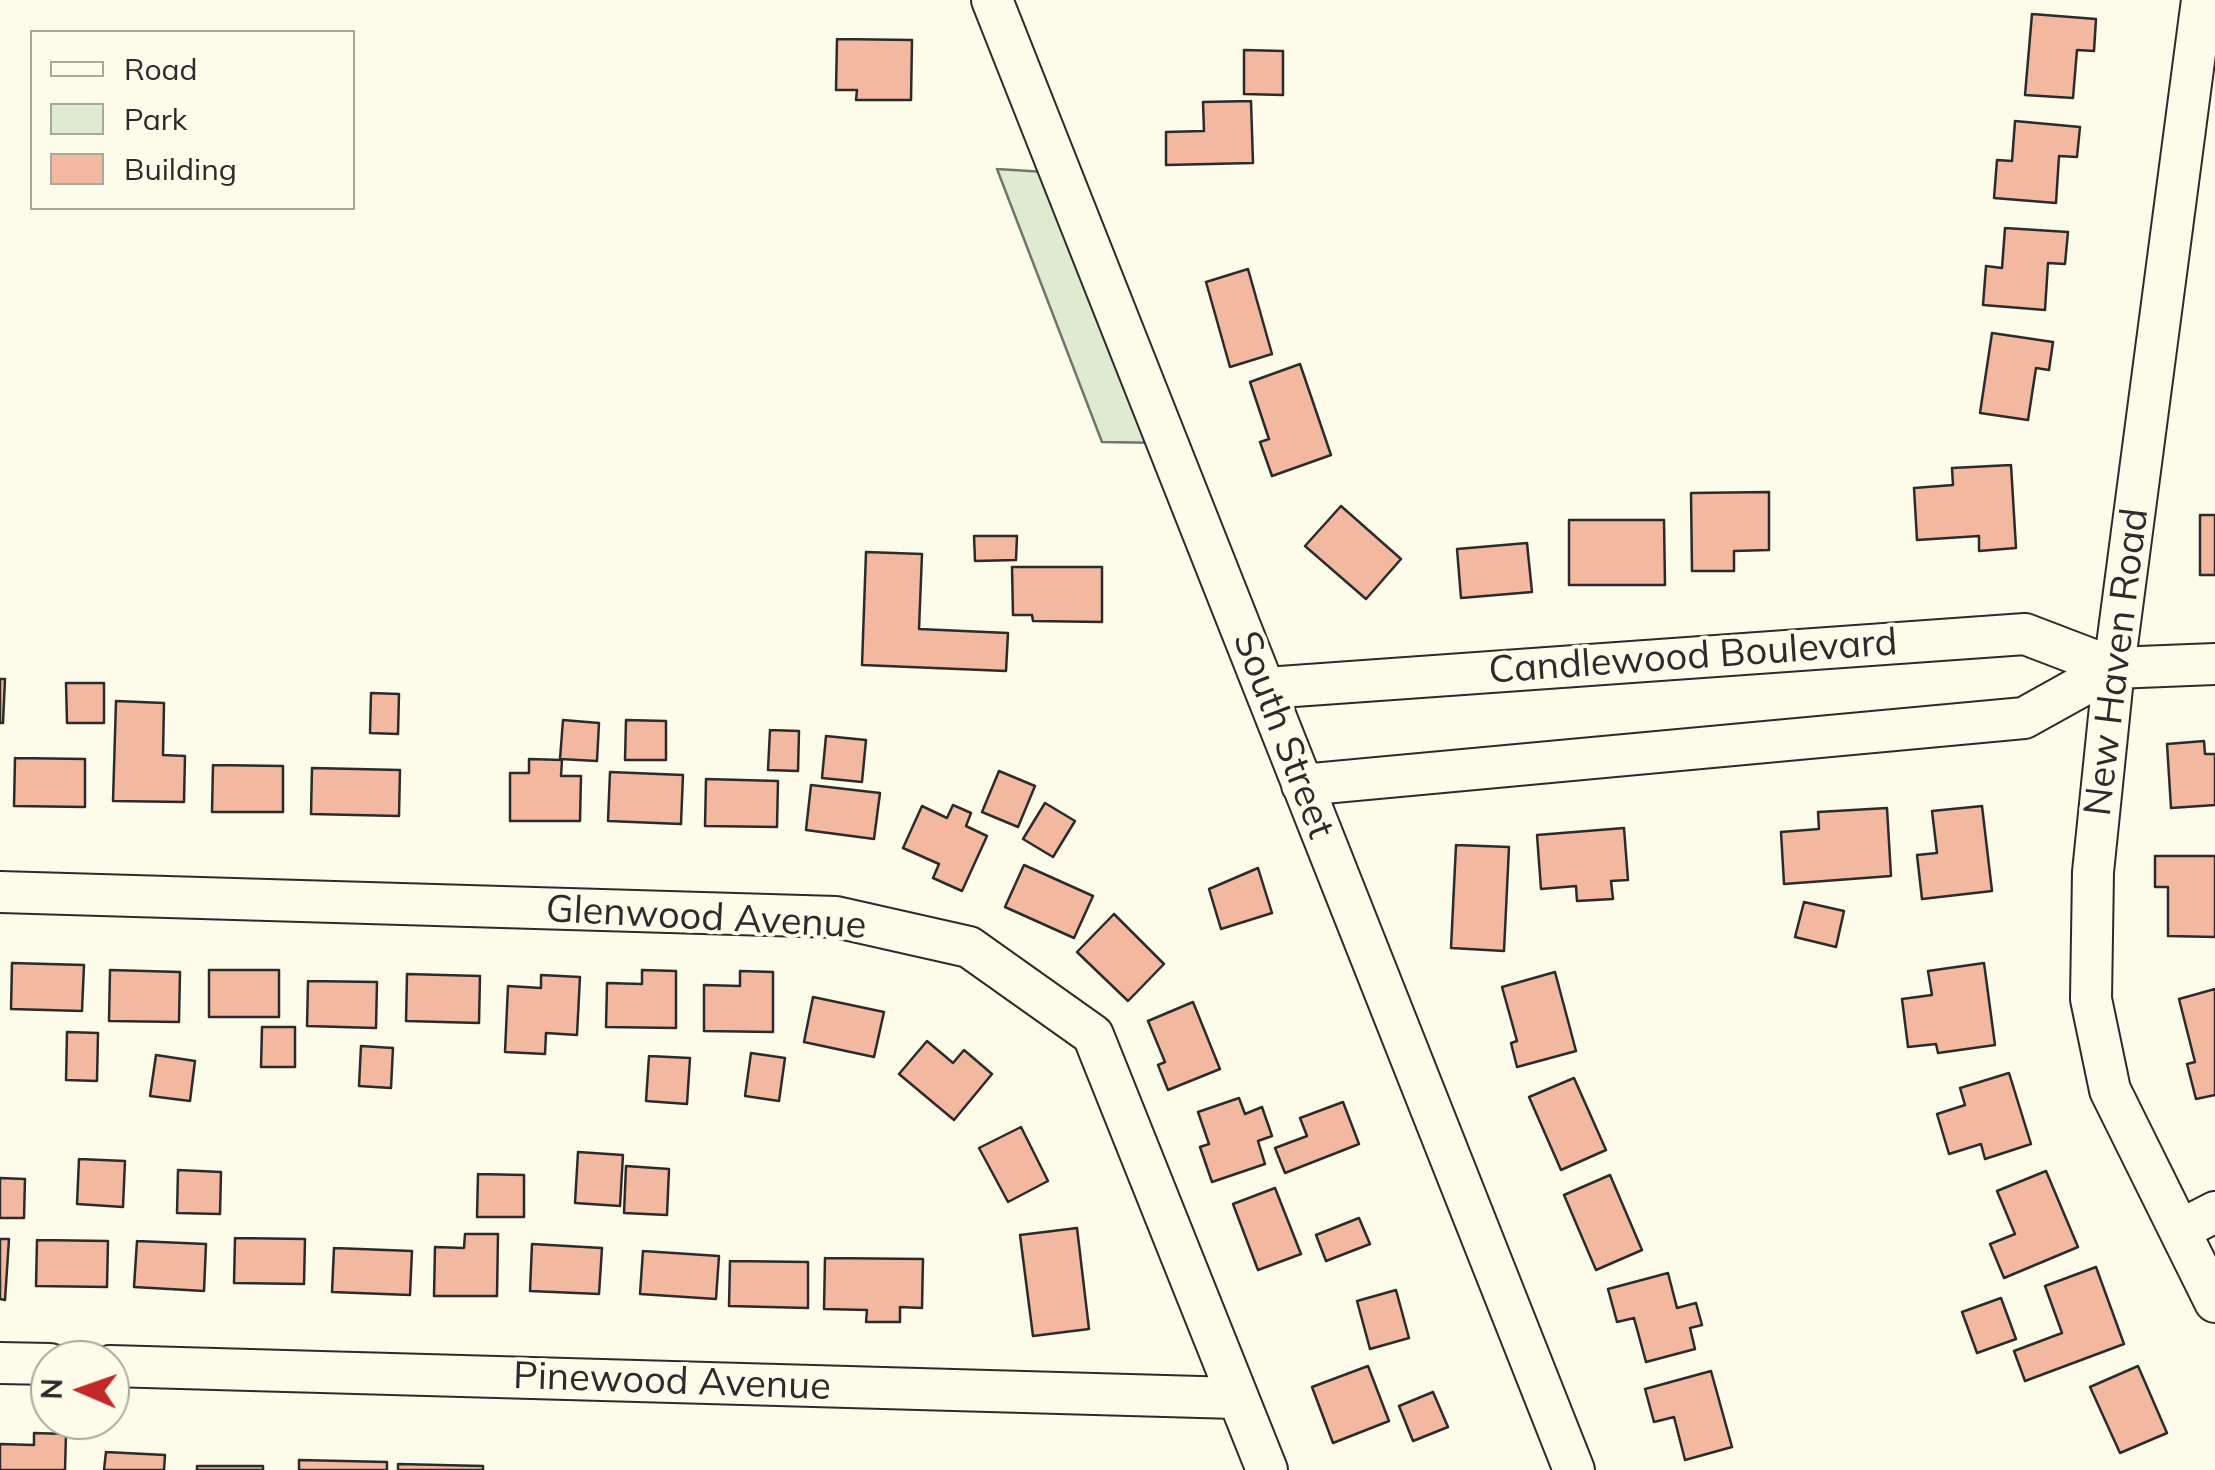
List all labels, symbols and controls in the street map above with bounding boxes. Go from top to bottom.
legend [30,30,355,210]
text: Road [124,50,198,88]
text: Park [124,100,187,138]
text: Building [124,150,237,188]
street label: New Haven Road [2076,506,2158,818]
street label: Candlewood Boulevard [1487,620,1899,694]
street label: South Street [1223,625,1343,845]
street label: Glenwood Avenue [545,887,867,949]
north arrow [30,1340,130,1440]
street label: Pinewood Avenue [512,1354,832,1410]
text: N [34,1378,69,1400]

